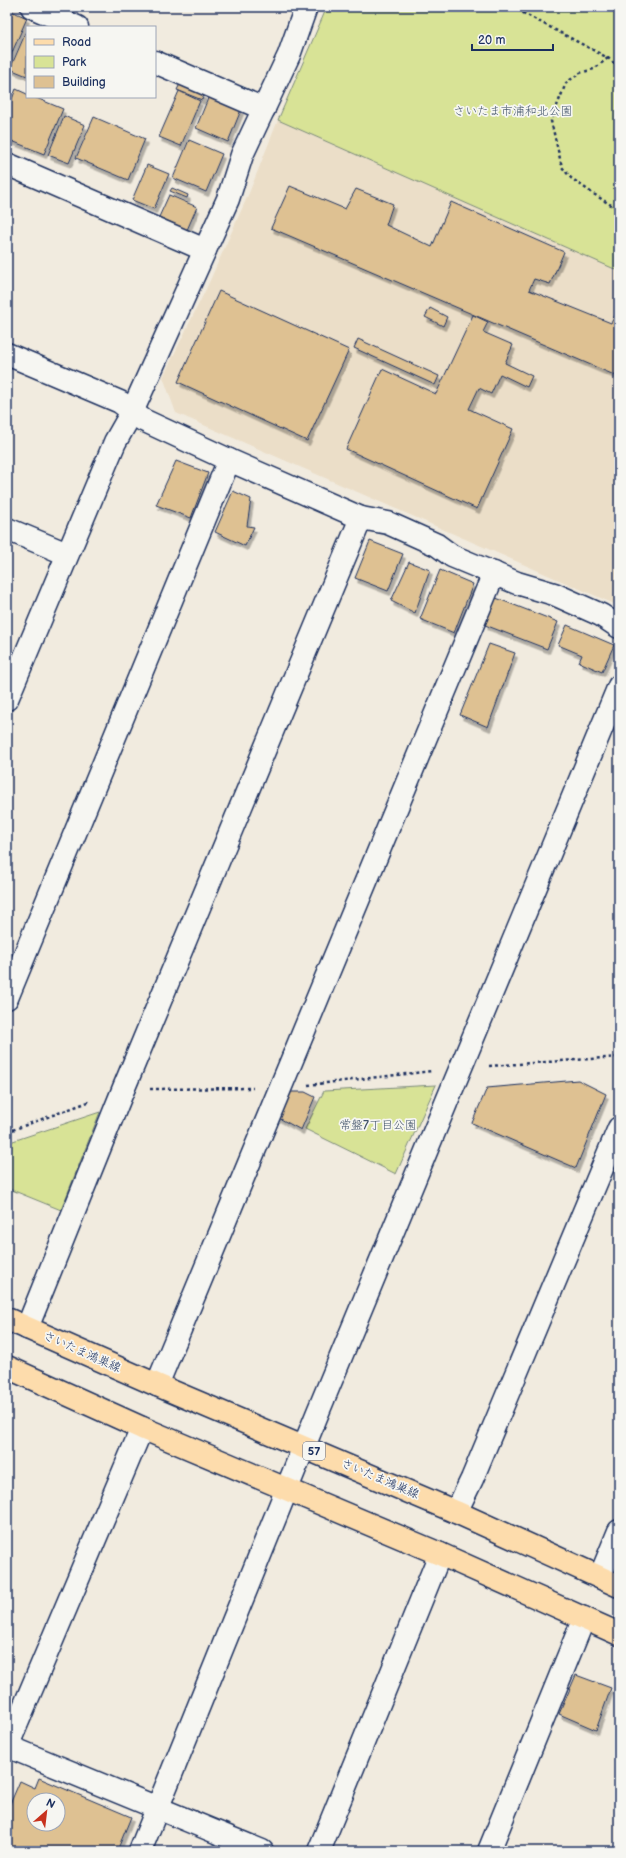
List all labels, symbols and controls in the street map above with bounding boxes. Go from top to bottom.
legend [26,26,156,98]
scale bar [472,26,553,52]
text: 20 m [478,33,505,48]
text: Road [62,35,91,50]
text: Park [62,55,86,70]
text: Building [62,75,106,90]
park label: さいたま市浦和北公園 [453,104,573,119]
park label: 常盤7丁目公園 [339,1118,417,1133]
street label: さいたま鴻巣線 [41,1328,123,1376]
road number: 57 [303,1442,325,1460]
street label: さいたま鴻巣線 [339,1456,421,1502]
north arrow [26,1792,66,1832]
text: N [44,1796,57,1811]

